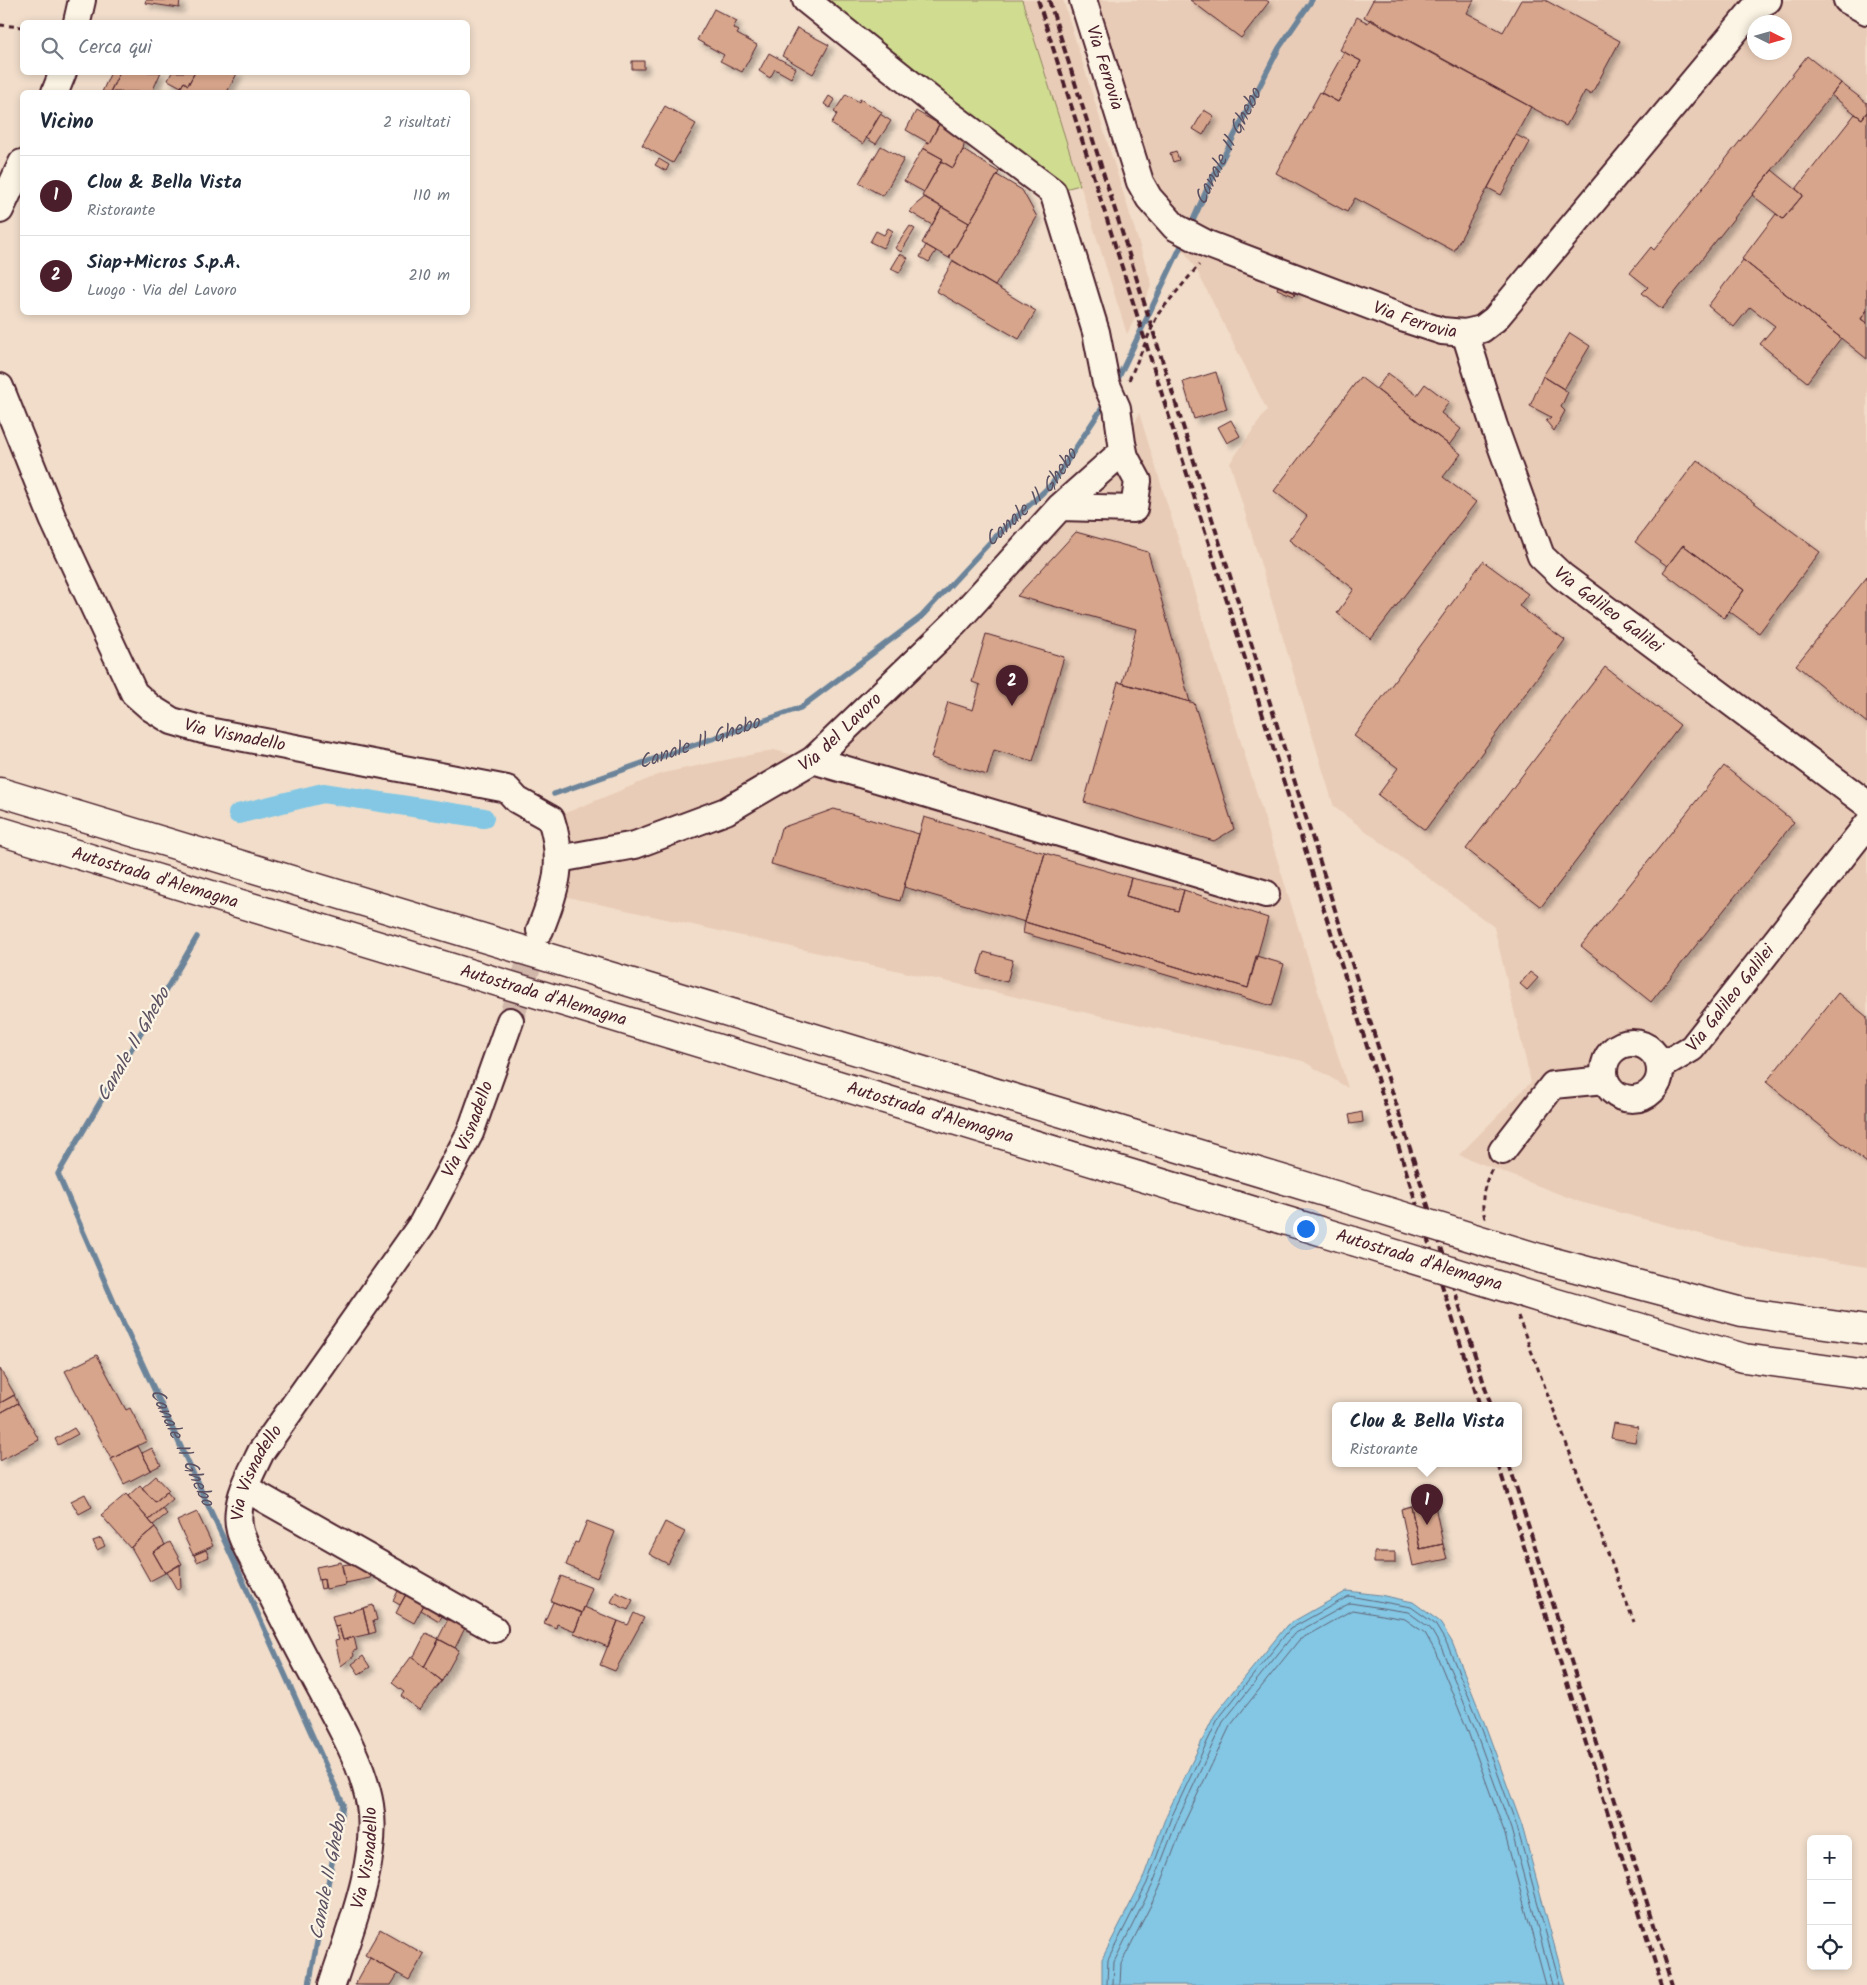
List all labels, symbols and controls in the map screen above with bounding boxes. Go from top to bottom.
north arrow [1747,15,1792,60]
search box [20,20,470,75]
street label: Via Ferrovia [1077,22,1131,114]
text: Cerca qui [78,33,152,63]
icon: search [38,34,66,62]
water label: Canale Il Ghebo [1187,82,1271,210]
text: Vicino [40,106,94,139]
text: 2 risultati [383,110,450,135]
text: Clou & Bella Vista [87,168,242,198]
text: 1 [54,183,58,208]
text: 110 m [413,183,450,208]
text: Ristorante [87,198,155,223]
text: Siap+Micros S.p.A. [87,248,240,278]
text: 2 [51,263,61,288]
text: 210 m [409,263,450,288]
text: Luogo · Via del Lavoro [87,278,237,303]
street label: Via Ferrovia [1368,293,1458,347]
water label: Canale Il Ghebo [978,441,1087,555]
street label: Via Galileo Galilei [1546,560,1669,661]
pin: 2 [996,665,1028,706]
street label: Via del Lavoro [793,686,889,780]
water label: Canale Il Ghebo [634,708,766,778]
street label: Via Visnadello [180,711,288,760]
street label: Autostrada d'Alemagna [68,839,242,917]
street label: Via Galileo Galilei [1679,938,1783,1059]
street label: Autostrada d'Alemagna [457,957,631,1035]
water label: Canale Il Ghebo [89,981,179,1108]
street label: Autostrada d'Alemagna [843,1074,1017,1152]
street label: Via Visnadello [434,1077,502,1183]
your location [1293,1216,1319,1242]
street label: Autostrada d'Alemagna [1332,1222,1506,1300]
water label: Canale Il Ghebo [141,1384,222,1513]
popup [1332,1402,1522,1467]
text: Clou & Bella Vista [1350,1407,1504,1437]
street label: Via Visnadello [224,1419,290,1521]
text: Ristorante [1350,1437,1418,1462]
pin: 1 [1411,1484,1443,1525]
street label: Via Visnadello [343,1805,386,1913]
water label: Canale Il Ghebo [302,1810,356,1942]
map controls [1807,1835,1852,1970]
button: + [1807,1835,1852,1880]
button: − [1807,1880,1852,1925]
button: locate [1807,1925,1852,1970]

